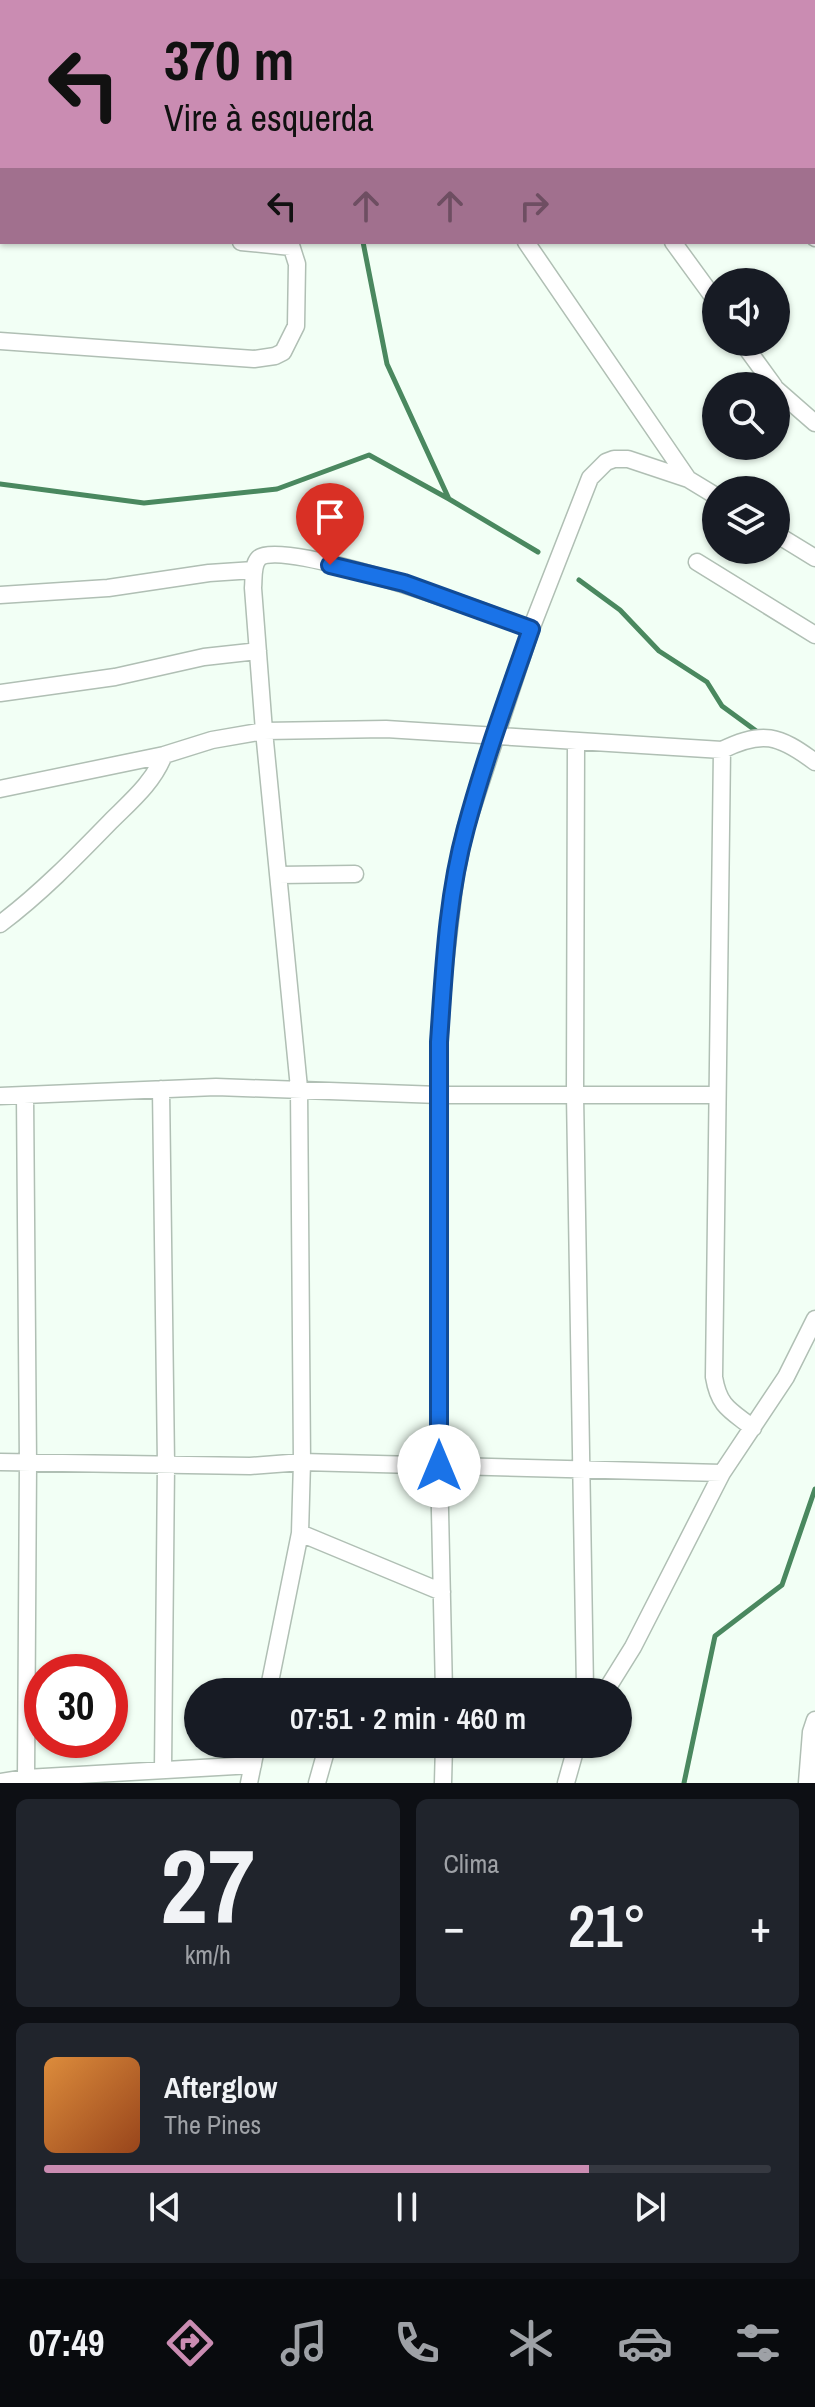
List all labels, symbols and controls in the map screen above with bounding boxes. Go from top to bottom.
text: 370 m [164,22,294,97]
icon: left [32,32,136,136]
text: Vire à esquerda [164,94,374,142]
icon: left [260,184,304,228]
icon: ahead [344,184,388,228]
icon: ahead [428,184,472,228]
icon: right [512,184,556,228]
map controls [702,268,790,564]
button: sound [702,268,790,356]
button: search [702,372,790,460]
button: layers [702,476,790,564]
pin [296,483,364,565]
icon: arrive [308,495,352,539]
position arrow [397,1424,481,1508]
speed limit sign: 30 [24,1654,128,1758]
text: 07:51 · 2 min · 460 m [290,1698,526,1738]
text: 27 [160,1815,255,1955]
text: Clima [444,1846,499,1881]
text: 21° [568,1885,647,1966]
text: − [444,1896,465,1956]
text: + [750,1896,771,1956]
text: km/h [185,1937,231,1972]
text: Afterglow [164,2067,277,2107]
text: The Pines [164,2107,261,2142]
icon: previous [143,2185,187,2229]
icon: pause [385,2185,429,2229]
icon: next [628,2185,672,2229]
icon: directions [162,2315,218,2371]
icon: music [276,2315,332,2371]
icon: phone [389,2315,445,2371]
icon: climate [503,2315,559,2371]
icon: car [617,2315,673,2371]
icon: filters [730,2315,786,2371]
text: 07:49 [29,2319,104,2367]

